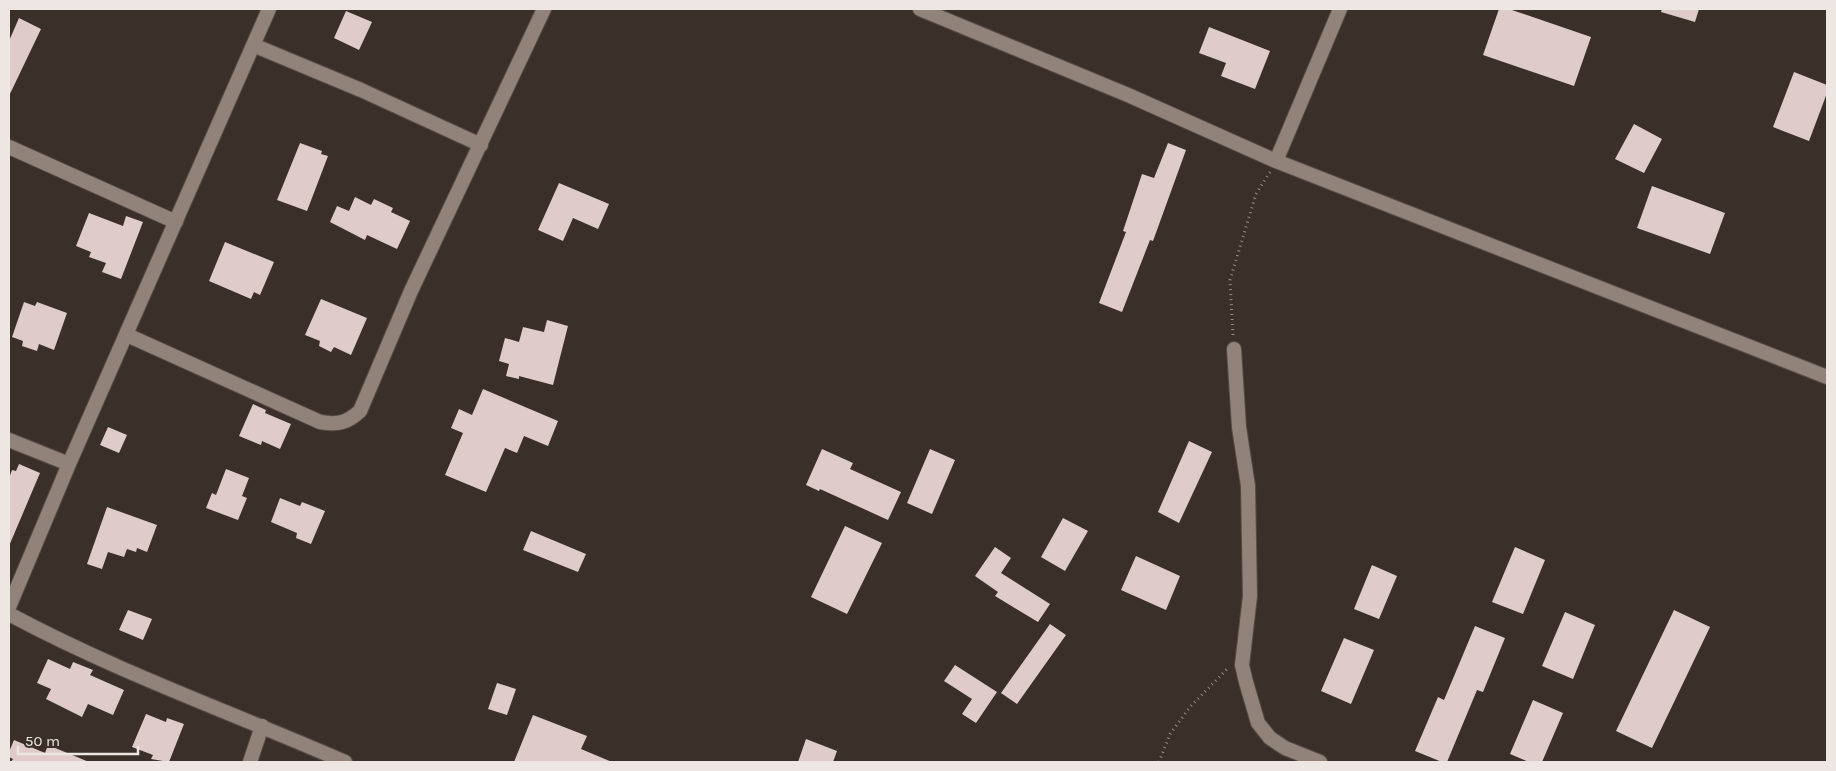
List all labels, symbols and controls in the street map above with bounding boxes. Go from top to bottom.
scale bar [18,724,138,756]
text: 50 m [25,732,60,750]

